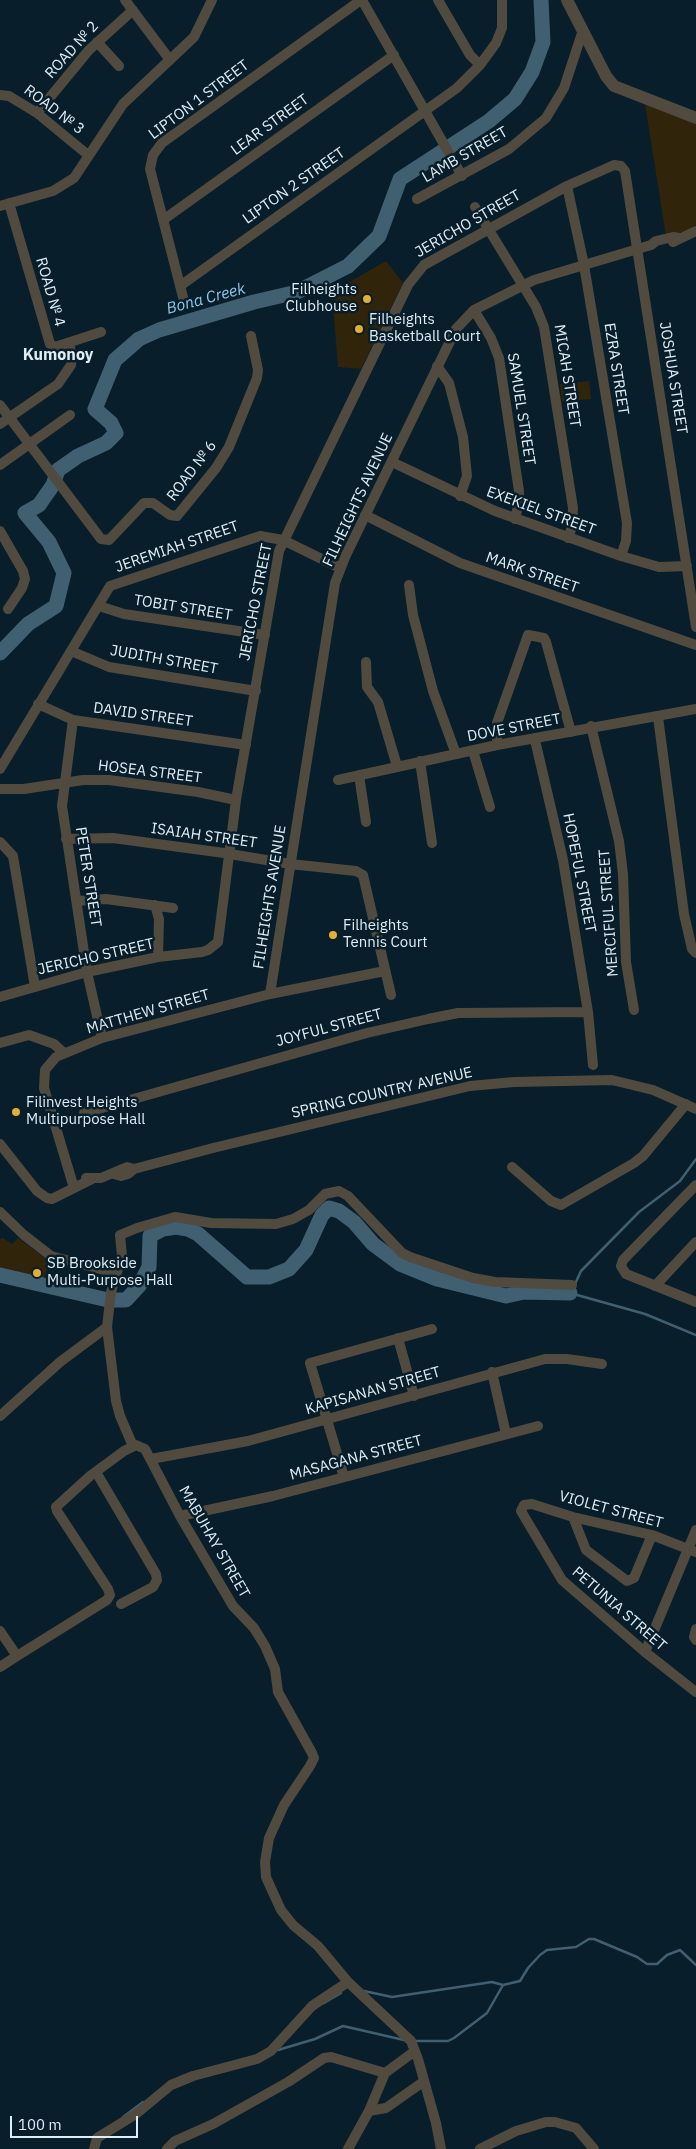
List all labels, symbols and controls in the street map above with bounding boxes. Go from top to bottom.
street label: ROAD № 2 [42,18,102,82]
street label: LIPTON 1 STREET [145,56,253,144]
street label: ROAD № 3 [20,81,88,139]
street label: LEAR STREET [228,91,312,159]
street label: LAMB STREET [419,123,511,187]
street label: LIPTON 2 STREET [239,144,349,228]
street label: JERICHO STREET [412,186,524,262]
street label: ROAD № 4 [32,255,68,329]
water label: Bona Creek [164,279,248,319]
place label: Filheights Clubhouse [285,281,357,316]
marker: Filheights Clubhouse [361,293,373,305]
place label: Filheights Basketball Court [369,311,481,346]
street label: JOSHUA STREET [655,321,691,435]
street label: EZRA STREET [600,322,632,416]
marker: Filheights Basketball Court [353,323,365,335]
street label: MICAH STREET [550,323,584,429]
district label: Kumonoy [23,345,93,365]
street label: SAMUEL STREET [503,352,539,466]
street label: FILHEIGHTS AVENUE [319,430,397,570]
street label: ROAD № 6 [163,437,221,505]
street label: EXEKIEL STREET [484,483,598,539]
street label: JEREMIAH STREET [113,517,241,577]
street label: JERICHO STREET [236,542,276,662]
street label: MARK STREET [483,549,581,597]
street label: TOBIT STREET [132,591,234,625]
street label: JUDITH STREET [109,642,219,678]
street label: DAVID STREET [92,699,194,731]
street label: DOVE STREET [466,710,562,746]
street label: HOSEA STREET [97,757,203,787]
street label: HOPEFUL STREET [559,812,599,934]
street label: ISAIAH STREET [150,820,258,852]
street label: FILHEIGHTS AVENUE [250,824,290,970]
street label: PETER STREET [71,826,105,928]
street label: MERCIFUL STREET [596,848,622,978]
place label: Filheights Tennis Court [343,917,428,952]
marker: Filheights Tennis Court [327,929,339,941]
street label: JERICHO STREET [36,935,156,979]
street label: MATTHEW STREET [84,986,212,1038]
street label: JOYFUL STREET [274,1005,384,1051]
street label: SPRING COUNTRY AVENUE [290,1063,474,1123]
place label: Filinvest Heights Multipurpose Hall [26,1094,145,1129]
marker: Filinvest Heights Multipurpose Hall [10,1106,22,1118]
place label: SB Brookside Multi-Purpose Hall [47,1255,173,1290]
marker: SB Brookside Multi-Purpose Hall [31,1267,43,1279]
street label: KAPISANAN STREET [303,1363,443,1419]
street label: MASAGANA STREET [288,1432,424,1484]
street label: MABUHAY STREET [175,1483,253,1601]
street label: VIOLET STREET [557,1487,665,1533]
street label: PETUNIA STREET [568,1563,670,1655]
scale bar [12,2106,140,2138]
text: 100 m [18,2115,62,2134]

